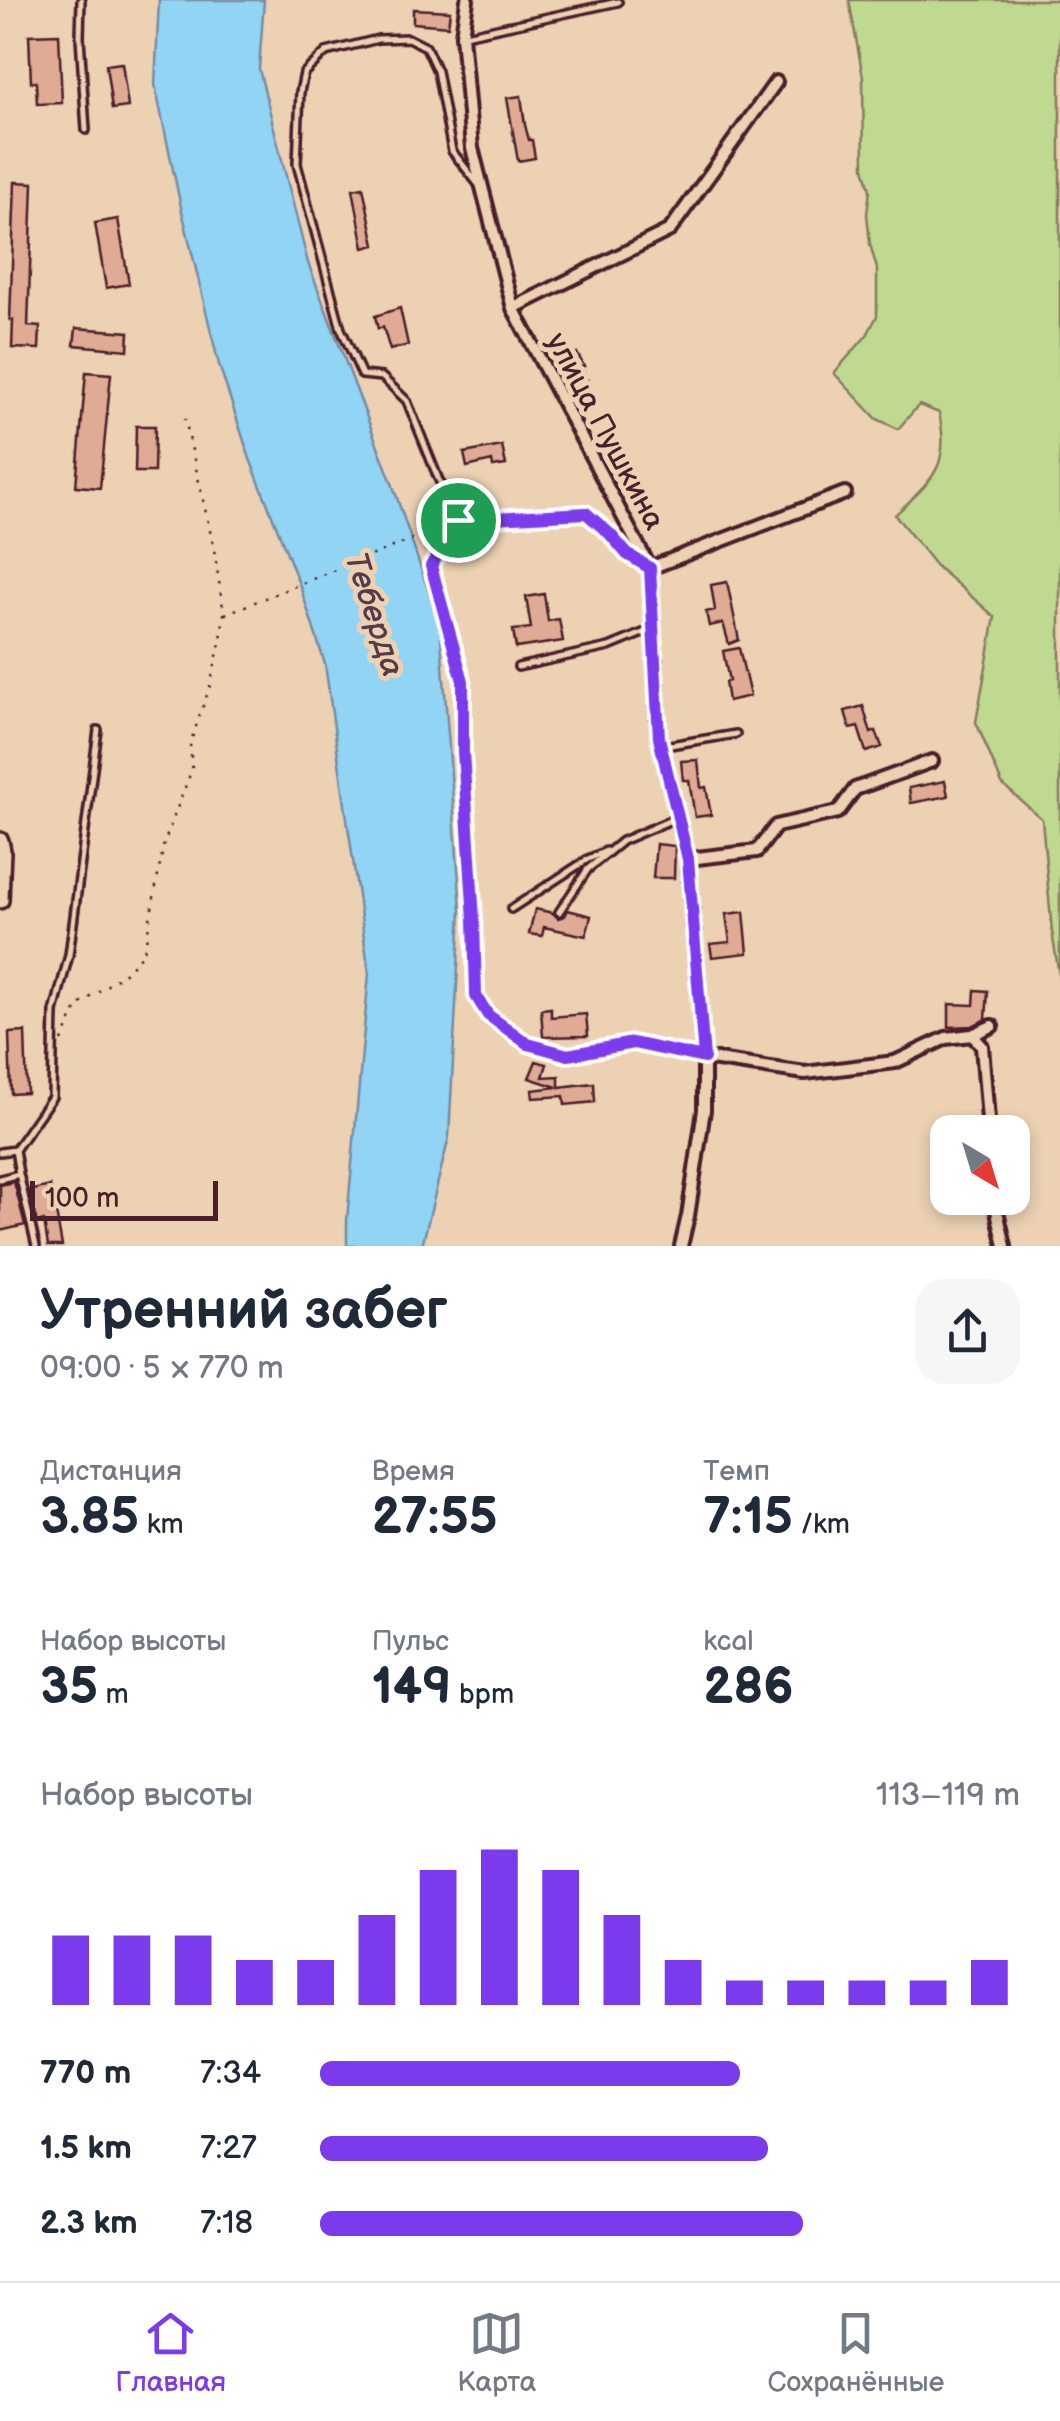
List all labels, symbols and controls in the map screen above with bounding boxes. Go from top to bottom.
street label: улица Пушкина [538,327,672,536]
pin [416,478,501,563]
icon: arrive [431,493,486,548]
water label: Теберда [335,547,412,681]
north arrow [930,1115,1030,1215]
map controls [930,1115,1030,1215]
scale bar [30,1176,218,1220]
text: 100 m [45,1182,119,1215]
text: Утренний забег [40,1278,448,1345]
button: share [915,1279,1020,1384]
text: 09:00 · 5 × 770 m [40,1349,284,1388]
text: Дистанция [40,1455,182,1488]
text: Время [372,1455,455,1488]
text: Темп [703,1455,770,1488]
text: 3.85 [40,1488,139,1548]
text: 27:55 [372,1488,498,1548]
text: 7:15 [703,1488,793,1548]
text: km [139,1508,184,1541]
text: /km [793,1508,850,1541]
text: Набор высоты [40,1625,226,1658]
text: Пульс [372,1625,449,1658]
text: kcal [703,1625,754,1658]
text: 35 [40,1658,98,1718]
text: 149 [372,1658,451,1718]
text: 286 [703,1658,794,1718]
text: m [98,1678,129,1711]
text: bpm [451,1678,514,1711]
text: Набор высоты [40,1776,253,1815]
text: 113–119 m [876,1776,1020,1815]
text: 770 m [40,2054,131,2093]
text: 7:34 [200,2054,261,2093]
text: 1.5 km [40,2129,132,2168]
text: 7:27 [200,2129,257,2168]
text: 2.3 km [40,2204,138,2243]
text: 7:18 [200,2204,253,2243]
tab: Главная [116,2306,226,2399]
tab: Карта [457,2306,536,2399]
tab: Сохранённые [767,2306,944,2399]

